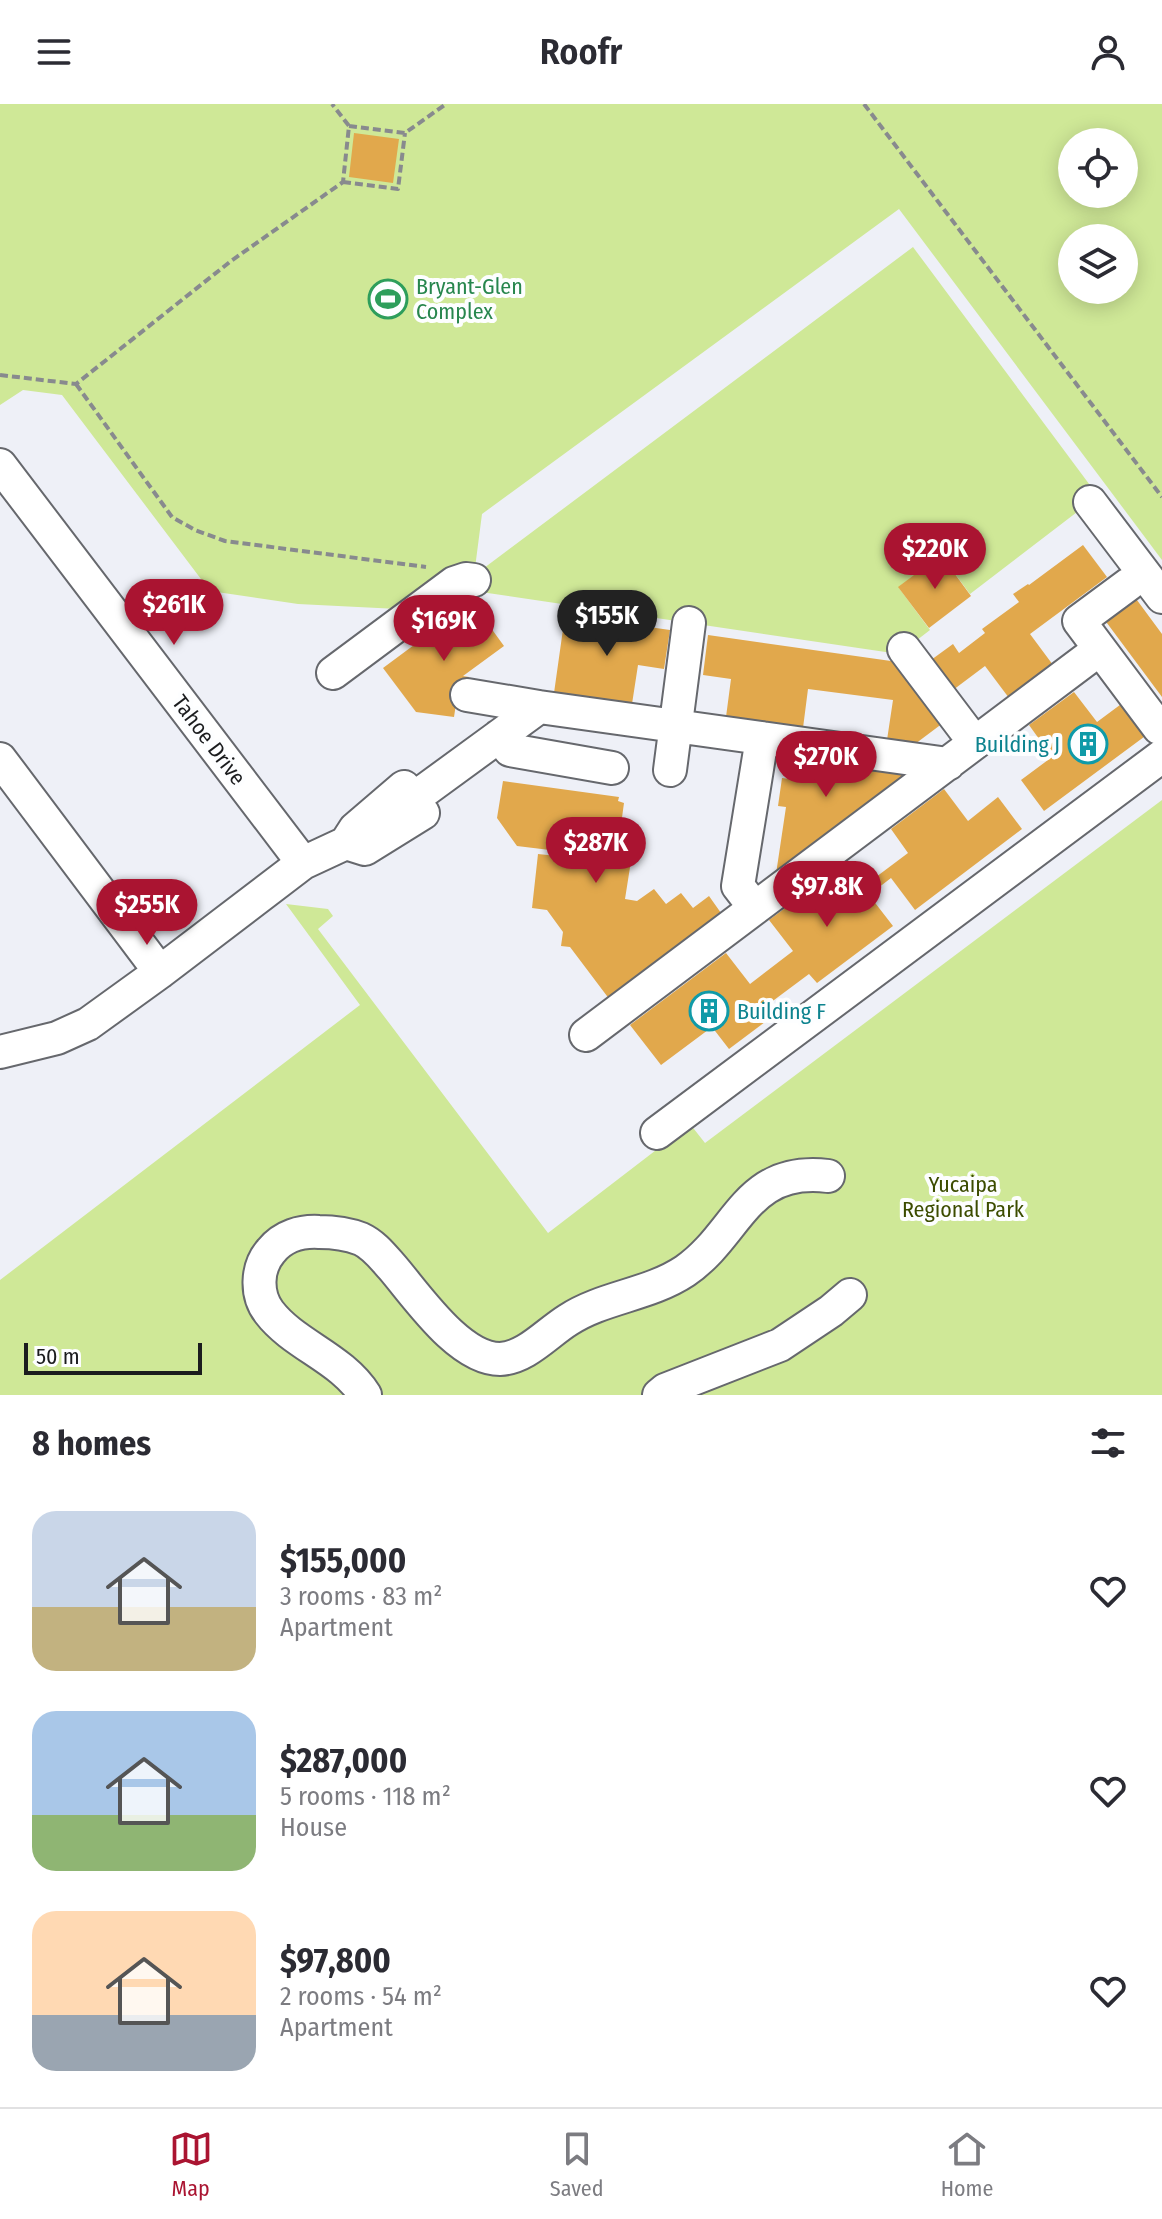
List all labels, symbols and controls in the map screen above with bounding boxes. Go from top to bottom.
icon: menu [32,30,76,74]
text: Roofr [540,30,622,74]
icon: person [1086,30,1130,74]
map controls [1058,128,1138,304]
button: locate [1058,128,1138,208]
button: layers [1058,224,1138,304]
place label: Bryant-Glen Complex [416,273,523,325]
sports icon: Bryant-Glen Complex [367,278,409,320]
pin: $220K [879,523,991,591]
text: $220K [902,533,968,564]
pin: $261K [118,579,230,647]
text: $261K [142,589,206,620]
pin: $155K [551,590,663,658]
pin: $169K [388,595,500,663]
text: $155K [575,600,639,631]
text: $169K [412,605,476,636]
street label: Tahoe Drive [166,690,252,790]
building icon: Building J [1067,723,1109,765]
pin: $270K [770,731,882,799]
place label: Building J [975,731,1060,758]
text: $270K [794,741,858,772]
pin: $287K [540,817,652,885]
text: $287K [564,827,628,858]
pin: $97.8K [762,861,892,929]
text: $97.8K [791,871,863,902]
pin: $255K [91,879,203,947]
text: $255K [114,889,180,920]
building icon: Building F [688,990,730,1032]
place label: Building F [737,998,826,1025]
park label: Yucaipa Regional Park [902,1171,1025,1223]
scale bar [24,1339,202,1375]
text: 50 m [36,1343,80,1370]
icon: filters [1086,1421,1130,1465]
text: 8 homes [32,1423,151,1464]
text: $155,000 [280,1540,406,1581]
icon: home [96,1543,192,1639]
icon: heart [1086,1569,1130,1613]
text: 3 rooms · 83 m² [280,1581,442,1612]
text: Apartment [280,1612,393,1643]
text: $287,000 [280,1740,407,1781]
icon: home [96,1743,192,1839]
icon: heart [1086,1769,1130,1813]
text: 5 rooms · 118 m² [280,1781,451,1812]
text: House [280,1812,347,1843]
text: $97,800 [280,1940,391,1981]
icon: home [96,1943,192,2039]
icon: heart [1086,1969,1130,2013]
text: 2 rooms · 54 m² [280,1981,442,2012]
text: Apartment [280,2012,393,2043]
tab: Map [169,2127,213,2202]
tab: Saved [550,2127,604,2202]
tab: Home [941,2127,993,2202]

